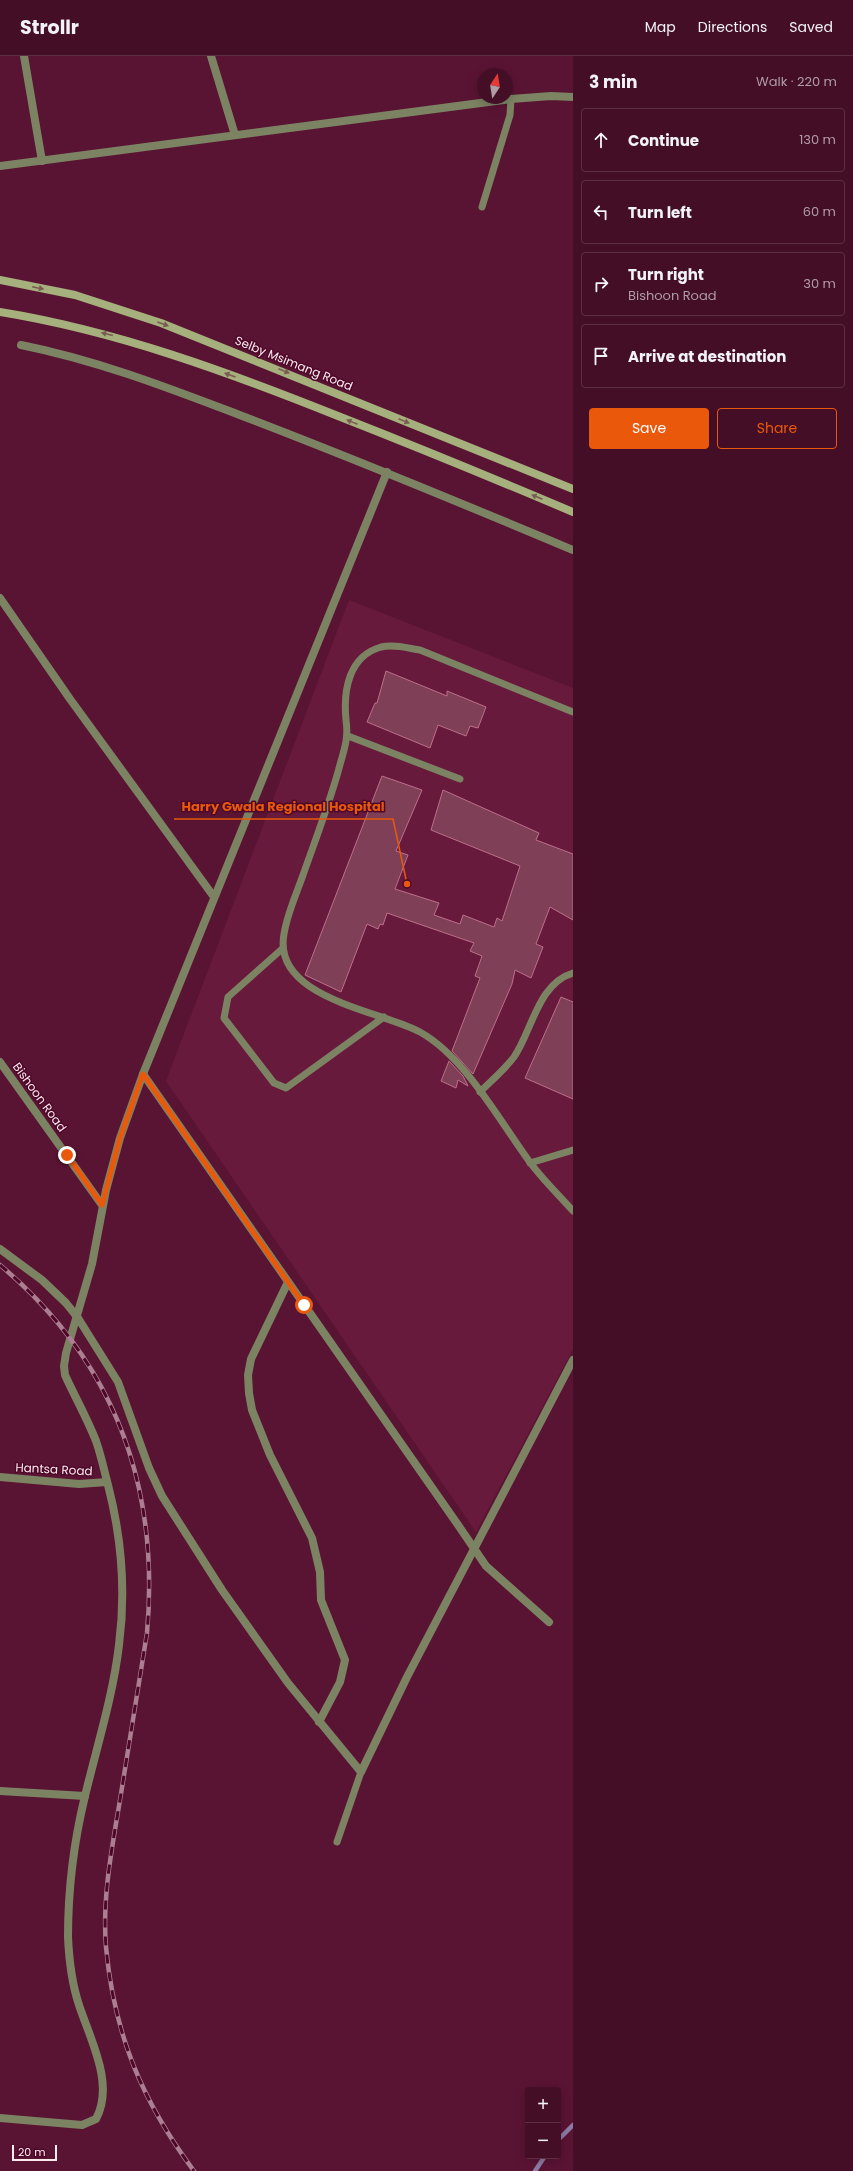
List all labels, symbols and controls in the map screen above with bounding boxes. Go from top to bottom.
text: Strollr [20,14,79,41]
text: Map [645,17,676,37]
text: Directions [698,17,767,37]
text: Saved [789,17,833,37]
north arrow [477,68,513,104]
text: 3 min [589,70,637,94]
text: Walk · 220 m [756,72,837,91]
icon: ahead [590,129,612,151]
text: Continue [628,130,699,151]
text: 130 m [799,130,836,149]
icon: left [590,201,612,223]
text: Turn left [628,202,692,223]
text: 60 m [803,202,836,221]
text: Turn right [628,264,704,285]
icon: right [590,273,612,295]
text: 30 m [803,274,836,293]
one-way arrow [32,285,44,291]
text: Bishoon Road [628,286,717,305]
one-way arrow [157,321,169,327]
one-way arrow [101,331,113,337]
street label: Selby Msimang Road [233,332,355,394]
icon: arrive [590,345,612,367]
text: Arrive at destination [628,346,786,367]
one-way arrow [278,369,290,375]
one-way arrow [224,371,236,377]
button: Save [589,408,709,449]
button: Share [717,408,837,449]
one-way arrow [345,418,357,424]
one-way arrow [399,418,410,424]
one-way arrow [531,493,543,500]
callout: Harry Gwala Regional Hospital [174,794,393,819]
text: Harry Gwala Regional Hospital [181,797,385,816]
street label: Bishoon Road [9,1059,71,1135]
route end [58,1146,76,1164]
route start [295,1296,313,1314]
street label: Hantsa Road [15,1458,93,1480]
map controls [525,2087,561,2159]
button: + [525,2087,561,2123]
button: − [525,2123,561,2159]
scale bar [12,2143,57,2162]
text: 20 m [18,2144,46,2160]

